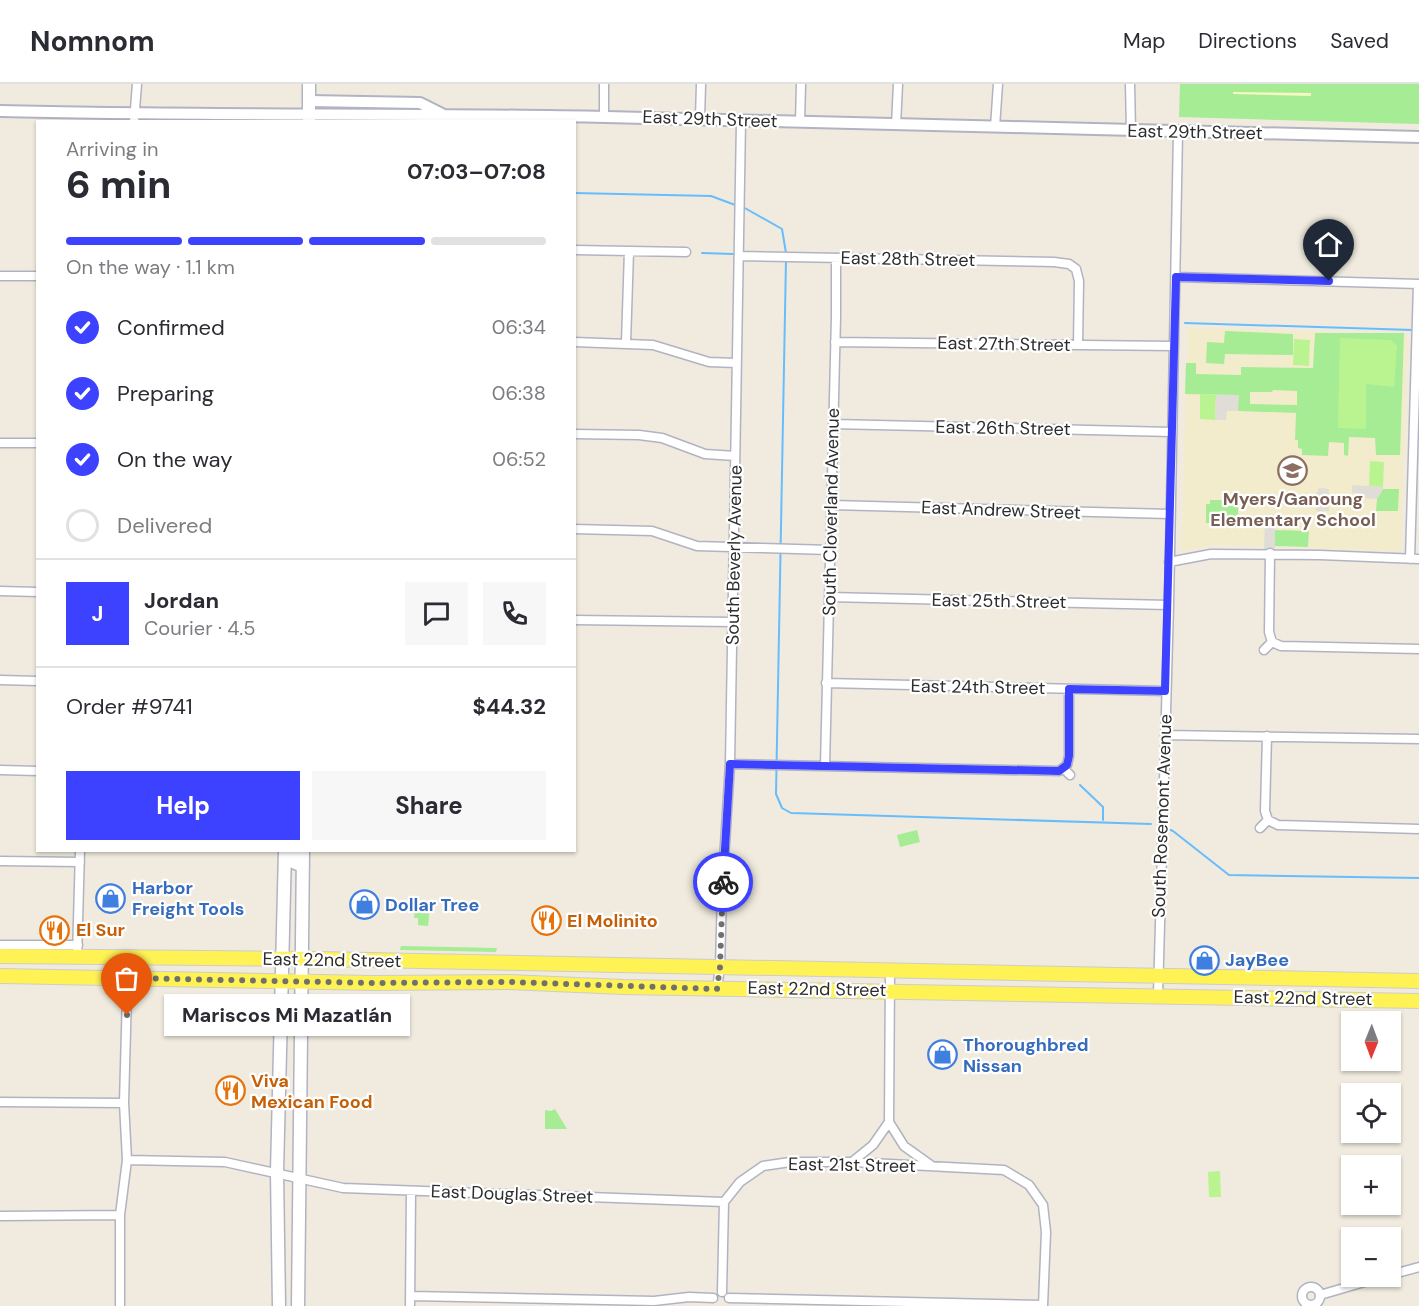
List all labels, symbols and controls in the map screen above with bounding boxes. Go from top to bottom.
text: Nomnom [30,23,155,60]
text: Map [1123,27,1165,55]
text: Directions [1198,27,1297,55]
text: Saved [1330,27,1389,55]
street label: East 29th Street [642,105,778,133]
street label: East 29th Street [1127,119,1263,145]
text: Arriving in [66,136,158,162]
text: 07:03–07:08 [407,157,546,186]
text: 6 min [66,159,171,210]
pin [1303,219,1354,281]
icon: home [1312,228,1345,261]
street label: East 28th Street [840,246,976,272]
text: On the way · 1.1 km [66,254,235,280]
icon: check [66,311,99,344]
text: Confirmed [117,313,225,342]
text: 06:34 [492,314,546,340]
street label: East 27th Street [937,331,1071,357]
icon: check [66,377,99,410]
text: Preparing [117,379,214,408]
text: 06:38 [492,380,546,406]
street label: South Cloverland Avenue [817,408,845,616]
street label: East 26th Street [935,415,1071,441]
icon: check [66,443,99,476]
text: On the way [117,445,232,474]
text: 06:52 [492,446,546,472]
school or university icon: Myers/Ganoung Elementary School [1277,454,1309,486]
street label: South Beverly Avenue [720,465,748,645]
place label: Myers/Ganoung Elementary School [1210,487,1376,532]
street label: East Andrew Street [921,495,1081,525]
text: Delivered [117,511,212,540]
button: chat [405,582,468,645]
button: phone [483,582,546,645]
text: Jordan [144,586,219,615]
street label: East 25th Street [931,588,1067,614]
text: J [92,599,103,628]
text: Courier · 4.5 [144,615,256,641]
street label: East 24th Street [910,674,1046,700]
text: Order #9741 [66,692,193,721]
text: $44.32 [473,692,546,721]
street label: South Rosemont Avenue [1146,714,1178,918]
button: Help [66,771,300,840]
button: Share [312,771,546,840]
courier [693,852,753,912]
icon: bike [707,866,740,899]
place label: Harbor Freight Tools [132,876,244,921]
shop icon: Harbor Freight Tools [95,882,127,914]
shop icon: Dollar Tree [348,889,380,921]
place label: Dollar Tree [385,893,479,917]
restaurant icon: El Molinito [530,905,562,937]
place label: El Molinito [567,909,658,933]
restaurant icon: El Sur [39,914,71,946]
place label: El Sur [76,918,125,942]
shop icon: JayBee [1188,944,1220,976]
street label: East 22nd Street [262,947,402,973]
place label: JayBee [1225,948,1289,972]
pin [101,953,152,1015]
icon: bag [110,962,143,995]
street label: East 22nd Street [747,976,887,1002]
street label: East 22nd Street [1233,985,1373,1011]
callout: Mariscos Mi Mazatlán [163,994,409,1036]
text: Mariscos Mi Mazatlán [182,1002,392,1028]
north arrow [1341,1011,1401,1071]
map controls [1341,1011,1401,1287]
place label: Thoroughbred Nissan [963,1033,1089,1078]
shop icon: Thoroughbred Nissan [926,1039,958,1071]
place label: Viva Mexican Food [251,1069,372,1114]
restaurant icon: Viva Mexican Food [214,1075,246,1107]
button: locate [1341,1083,1401,1143]
street label: East 21st Street [788,1152,916,1178]
button: + [1341,1155,1401,1215]
street label: East Douglas Street [430,1179,594,1209]
button: − [1341,1227,1401,1287]

